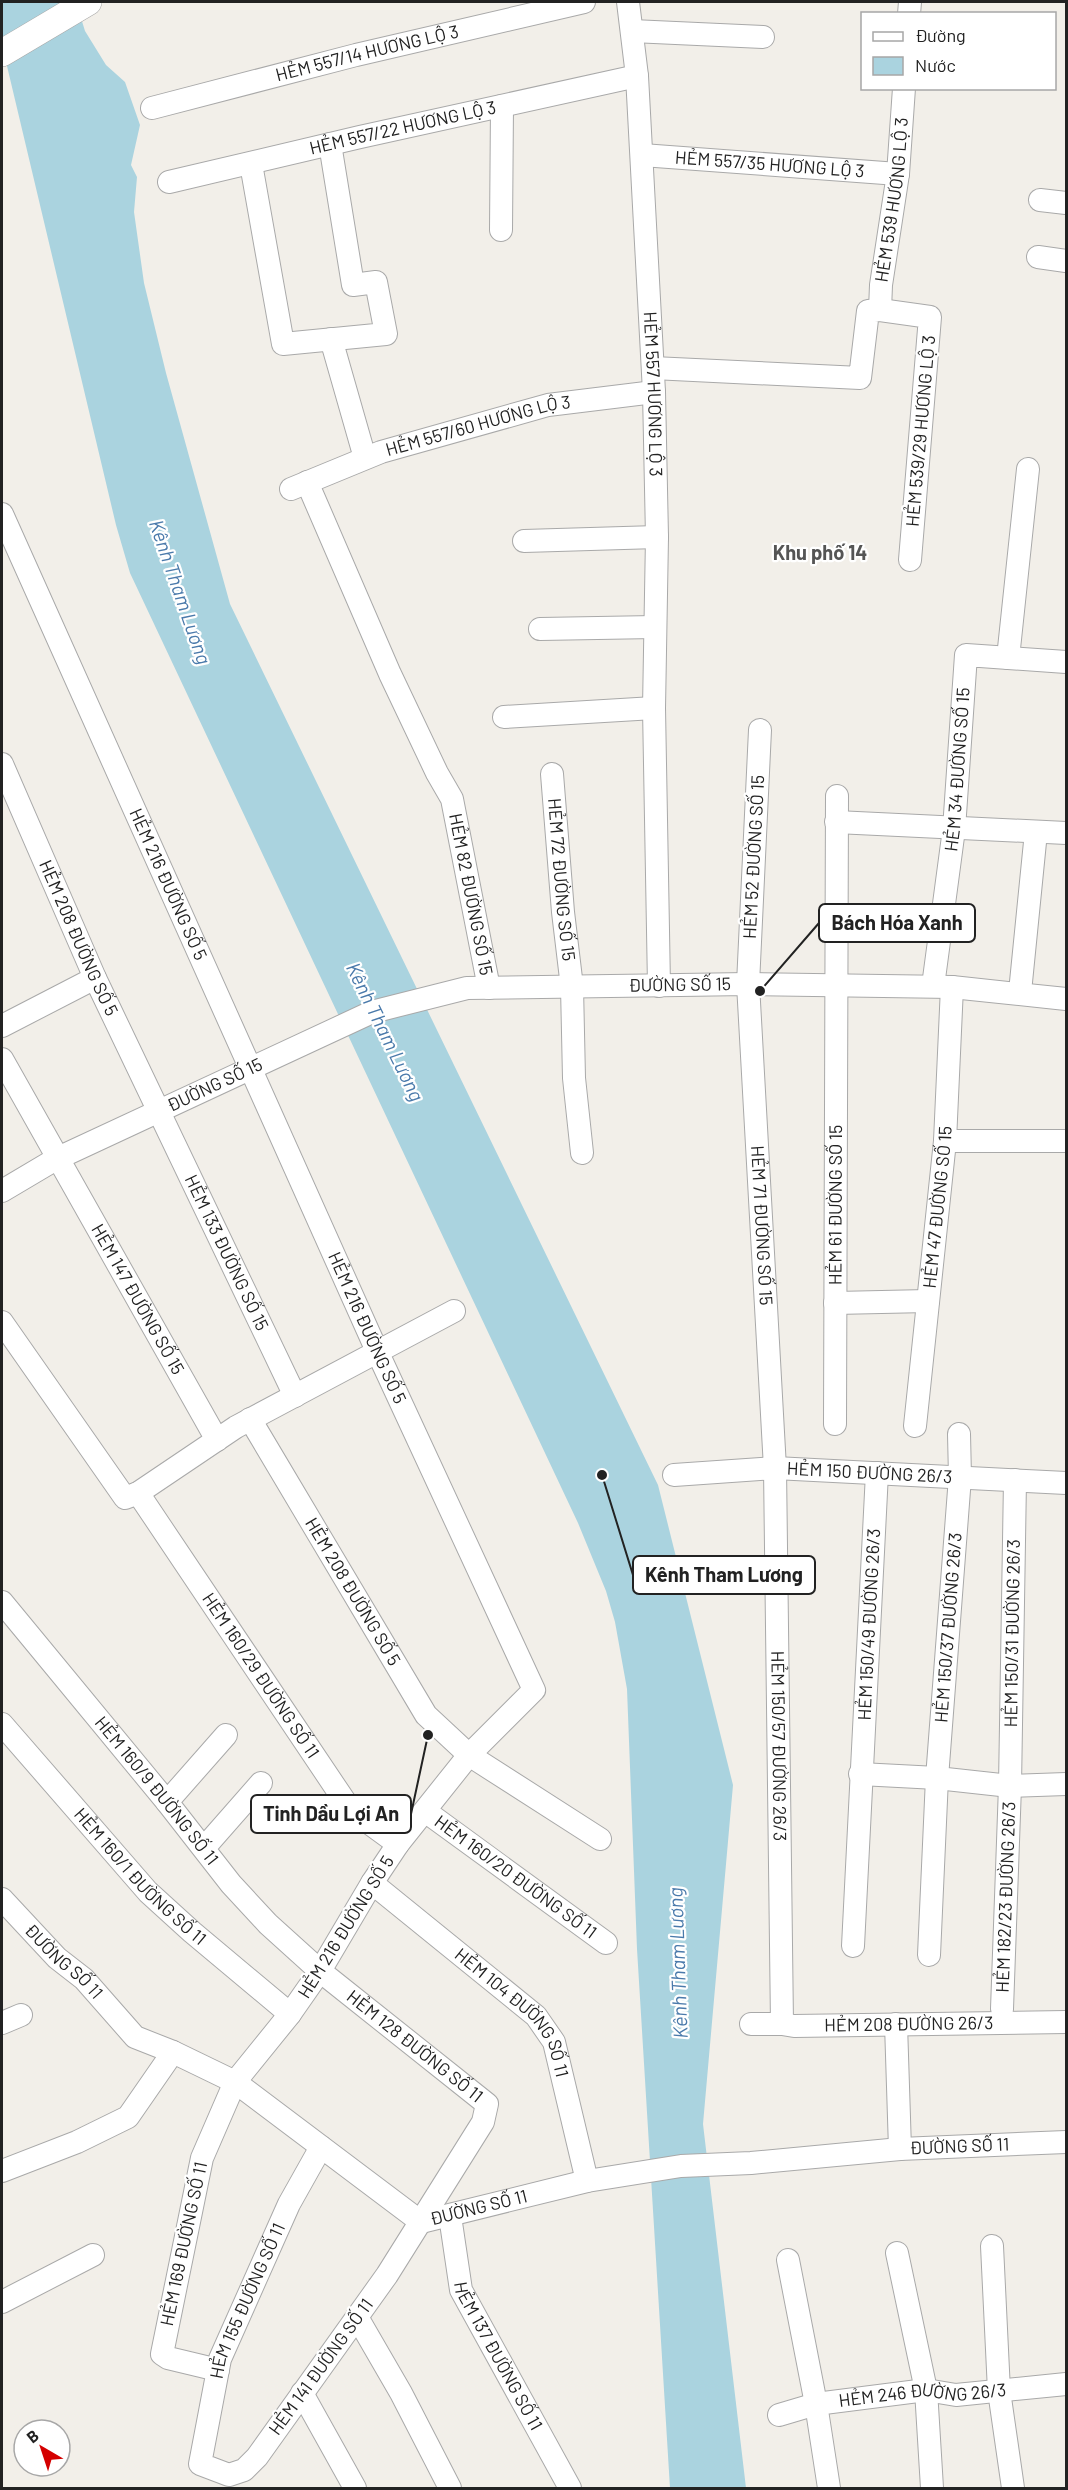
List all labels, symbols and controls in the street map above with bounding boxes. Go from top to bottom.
legend [861,12,1056,90]
street label: HẺM 557/14 HƯƠNG LỘ 3 [273,20,461,85]
text: Đường [915,24,966,46]
text: Nước [915,54,956,76]
street label: HẺM 557/22 HƯƠNG LỘ 3 [307,95,498,159]
street label: HẺM 539 HƯƠNG LỘ 3 [870,117,912,284]
street label: HẺM 557/35 HƯƠNG LỘ 3 [674,145,865,181]
street label: HẺM 557 HƯƠNG LỘ 3 [640,311,668,477]
street label: HẺM 539/29 HƯƠNG LỘ 3 [901,334,939,528]
street label: HẺM 557/60 HƯƠNG LỘ 3 [383,390,572,460]
water label: Kênh Tham Lương [145,516,217,667]
district label: Khu phố 14 [773,540,867,564]
street label: HẺM 34 ĐƯỜNG SỐ 15 [939,687,974,853]
street label: HẺM 52 ĐƯỜNG SỐ 15 [738,774,768,940]
street label: HẺM 72 ĐƯỜNG SỐ 15 [544,797,581,962]
street label: HẺM 216 ĐƯỜNG SỐ 5 [125,805,213,963]
street label: HẺM 82 ĐƯỜNG SỐ 15 [445,811,498,977]
street label: HẺM 208 ĐƯỜNG SỐ 5 [35,856,123,1019]
callout: Bách Hóa Xanh [819,904,975,942]
text: Bách Hóa Xanh [831,910,963,934]
water label: Kênh Tham Lương [342,958,430,1105]
street label: ĐƯỜNG SỐ 15 [628,972,731,996]
street label: ĐƯỜNG SỐ 15 [163,1053,266,1116]
street label: HẺM 61 ĐƯỜNG SỐ 15 [823,1125,846,1285]
street label: HẺM 47 ĐƯỜNG SỐ 15 [918,1125,956,1289]
street label: HẺM 71 ĐƯỜNG SỐ 15 [747,1145,778,1306]
street label: HẺM 133 ĐƯỜNG SỐ 15 [181,1171,274,1334]
street label: HẺM 147 ĐƯỜNG SỐ 15 [87,1220,190,1378]
street label: HẺM 216 ĐƯỜNG SỐ 5 [324,1248,412,1407]
street label: HẺM 150 ĐƯỜNG 26/3 [786,1457,953,1487]
street label: HẺM 208 ĐƯỜNG SỐ 5 [301,1513,406,1669]
street label: HẺM 150/49 ĐƯỜNG 26/3 [852,1528,884,1721]
street label: HẺM 150/37 ĐƯỜNG 26/3 [929,1532,966,1723]
street label: HẺM 150/31 ĐƯỜNG 26/3 [999,1539,1024,1727]
callout: Kênh Tham Lương [633,1556,815,1594]
text: Kênh Tham Lương [645,1562,803,1586]
street label: HẺM 160/29 ĐƯỜNG SỐ 11 [198,1588,325,1762]
street label: HẺM 150/57 ĐƯỜNG 26/3 [767,1650,792,1841]
street label: HẺM 160/9 ĐƯỜNG SỐ 11 [91,1711,224,1869]
callout: Tinh Dầu Lợi An [251,1795,411,1833]
text: Tinh Dầu Lợi An [263,1801,399,1825]
street label: HẺM 182/23 ĐƯỜNG 26/3 [991,1801,1019,1993]
street label: HẺM 160/1 ĐƯỜNG SỐ 11 [70,1803,211,1949]
street label: HẺM 160/20 ĐƯỜNG SỐ 11 [431,1810,601,1943]
street label: HẺM 216 ĐƯỜNG SỐ 5 [292,1851,398,2002]
water label: Kênh Tham Lương [662,1887,692,2039]
street label: ĐƯỜNG SỐ 11 [21,1919,108,2003]
street label: HẺM 104 ĐƯỜNG SỐ 11 [451,1943,574,2079]
street label: HẺM 128 ĐƯỜNG SỐ 11 [343,1985,488,2107]
street label: HẺM 208 ĐƯỜNG 26/3 [824,2011,994,2036]
street label: ĐƯỜNG SỐ 11 [909,2132,1010,2159]
street label: HẺM 169 ĐƯỜNG SỐ 11 [155,2160,211,2328]
street label: ĐƯỜNG SỐ 11 [427,2184,529,2229]
street label: HẺM 155 ĐƯỜNG SỐ 11 [204,2219,289,2380]
street label: HẺM 137 ĐƯỜNG SỐ 11 [450,2280,548,2434]
street label: HẺM 141 ĐƯỜNG SỐ 11 [263,2294,377,2439]
street label: HẺM 246 ĐƯỜNG 26/3 [837,2378,1007,2411]
north arrow [12,2418,72,2478]
text: B [22,2425,42,2446]

